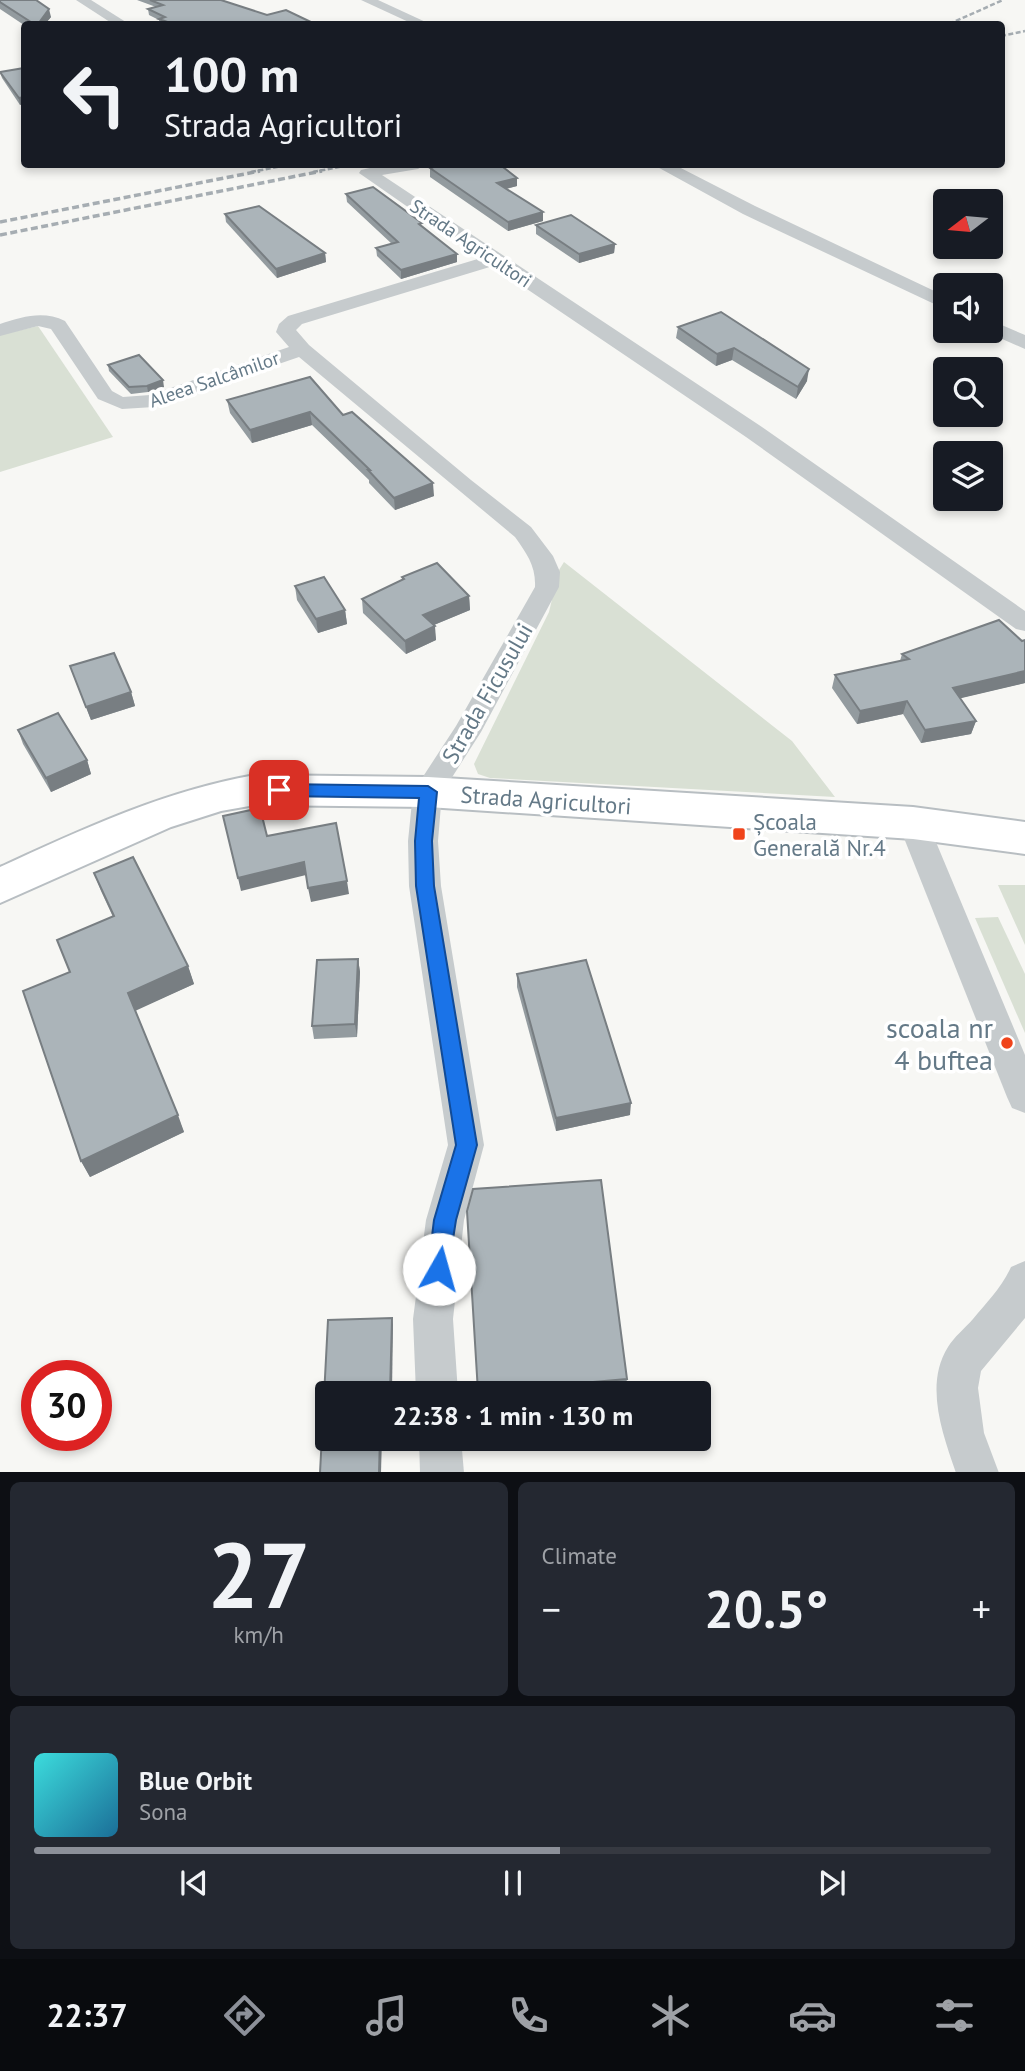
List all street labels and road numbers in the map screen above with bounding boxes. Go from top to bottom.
street label: Strada Agricultori [406,193,536,293]
street label: Aleea Salcâmilor [146,345,283,412]
street label: Strada Ficusului [435,618,539,768]
street label: Strada Agricultori [460,780,632,820]

